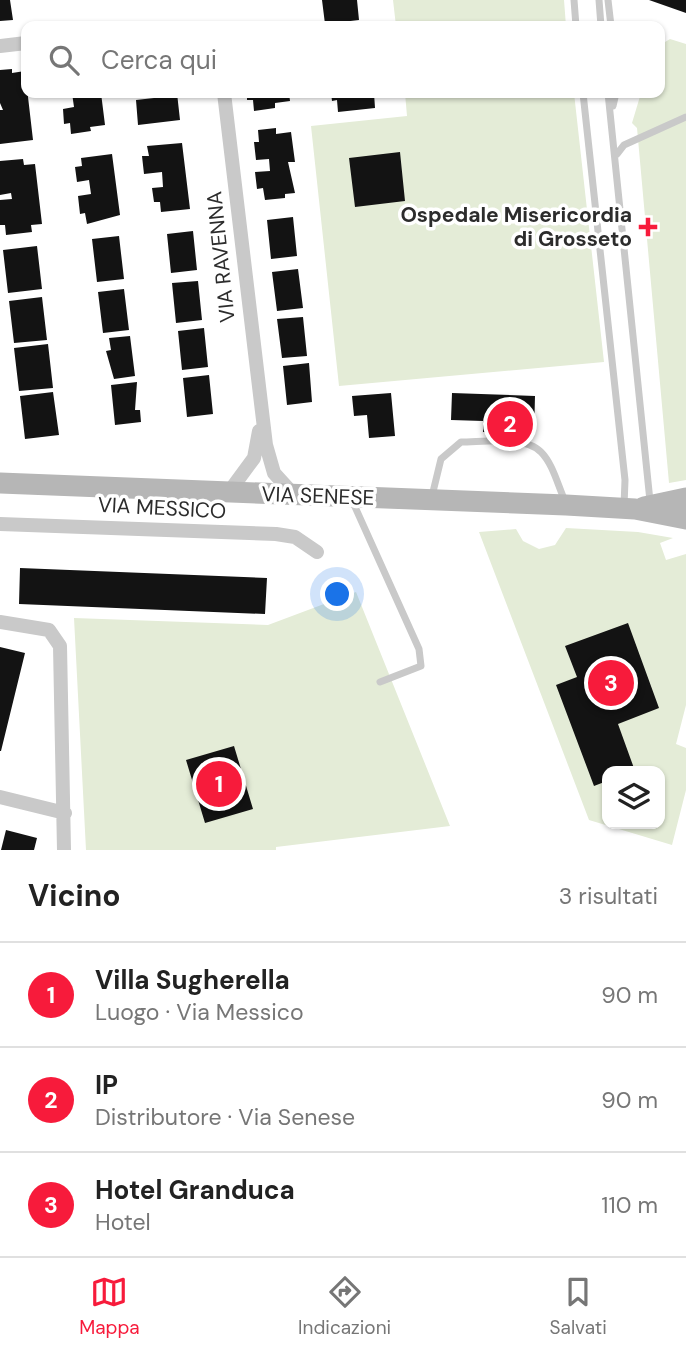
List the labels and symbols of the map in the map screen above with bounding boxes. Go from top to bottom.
street label: VIA RAVENNA [200,190,242,324]
place label: Ospedale Misericordia di Grosseto [400,201,632,253]
marker: Ospedale Misericordia di Grosseto [638,217,658,237]
pin: 2 [487,398,533,450]
street label: VIA SENESE [261,480,375,512]
street label: VIA MESSICO [97,491,227,525]
your location [320,577,354,611]
pin: 3 [588,657,634,709]
pin: 1 [196,758,242,810]

